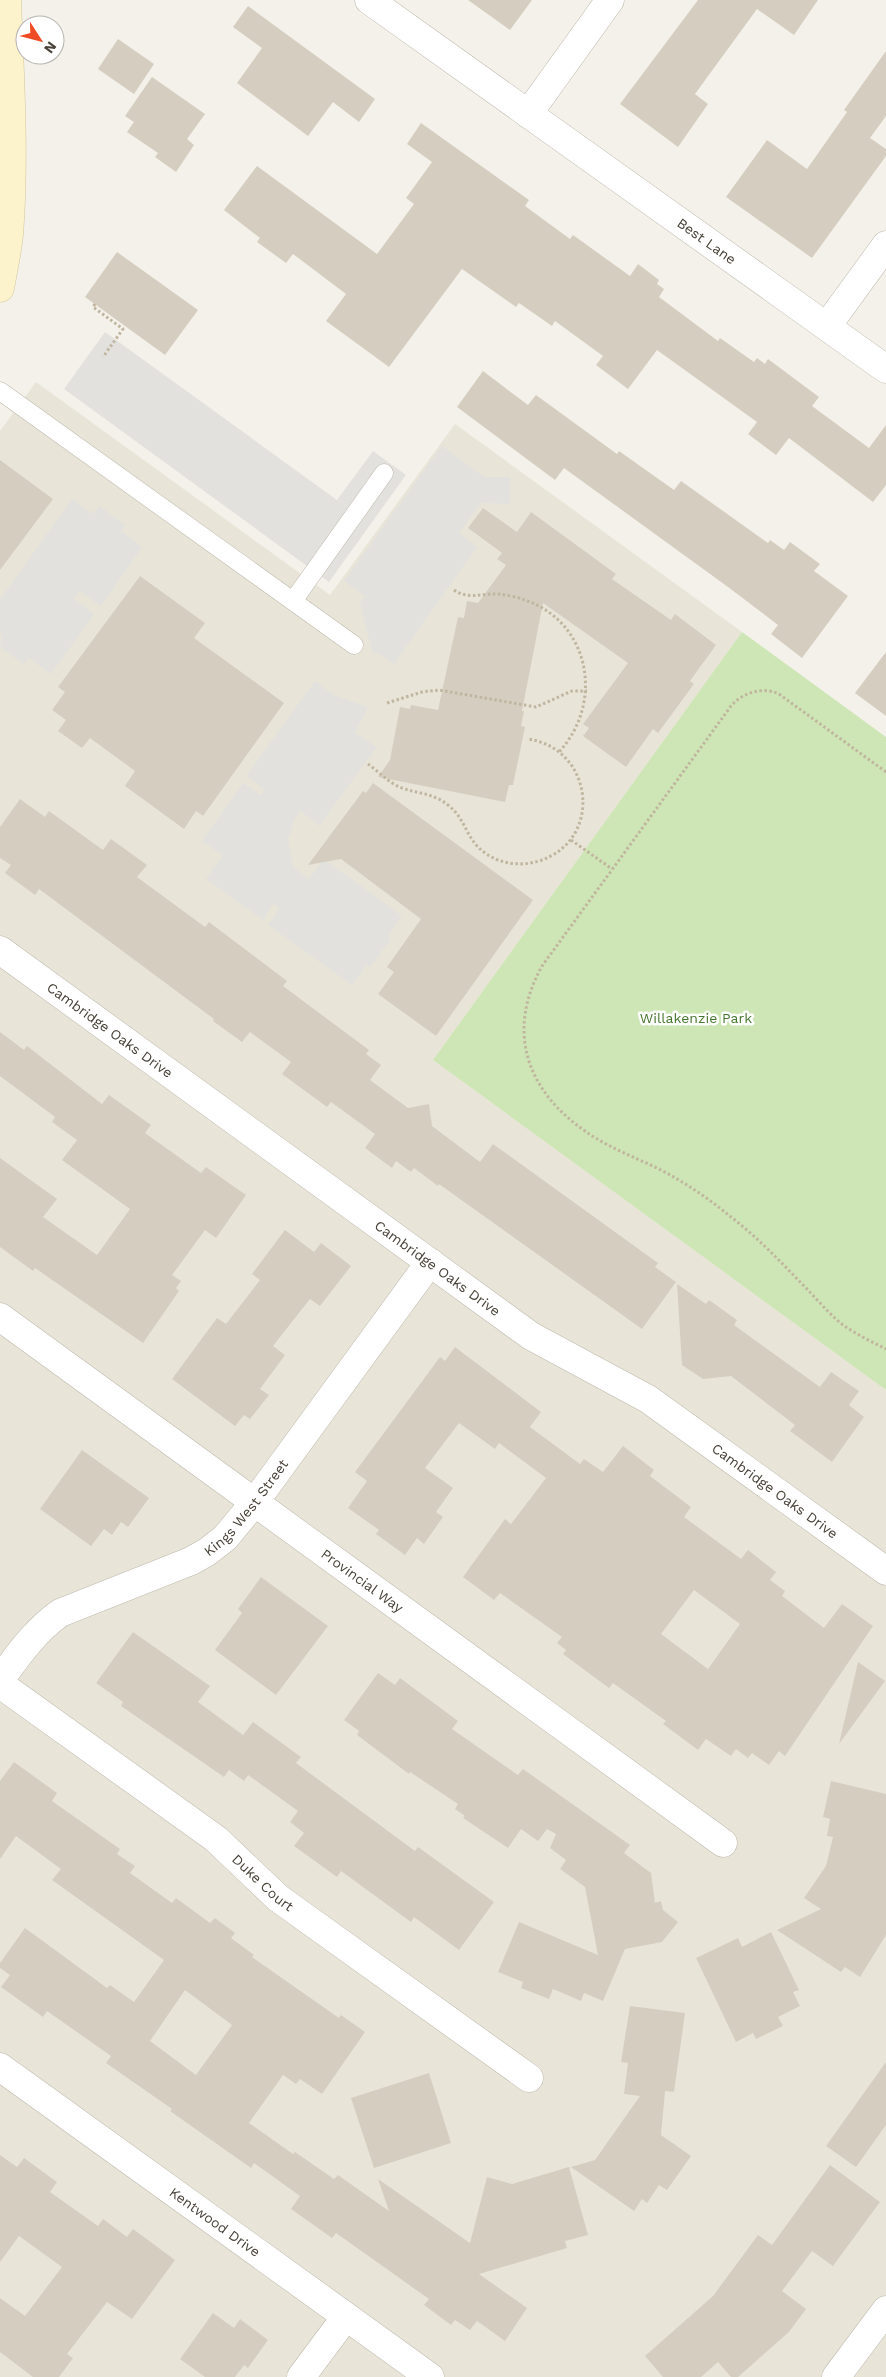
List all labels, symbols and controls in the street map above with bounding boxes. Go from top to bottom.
north arrow [15,15,65,65]
text: N [41,39,60,57]
street label: Best Lane [674,215,739,267]
street label: Cambridge Oaks Drive [44,979,176,1081]
park label: Willakenzie Park [640,1010,752,1026]
street label: Cambridge Oaks Drive [372,1217,504,1319]
street label: Cambridge Oaks Drive [709,1440,841,1542]
street label: Kings West Street [201,1456,291,1559]
street label: Provincial Way [318,1545,407,1616]
street label: Duke Court [229,1851,297,1915]
street label: Kentwood Drive [167,2184,263,2260]

